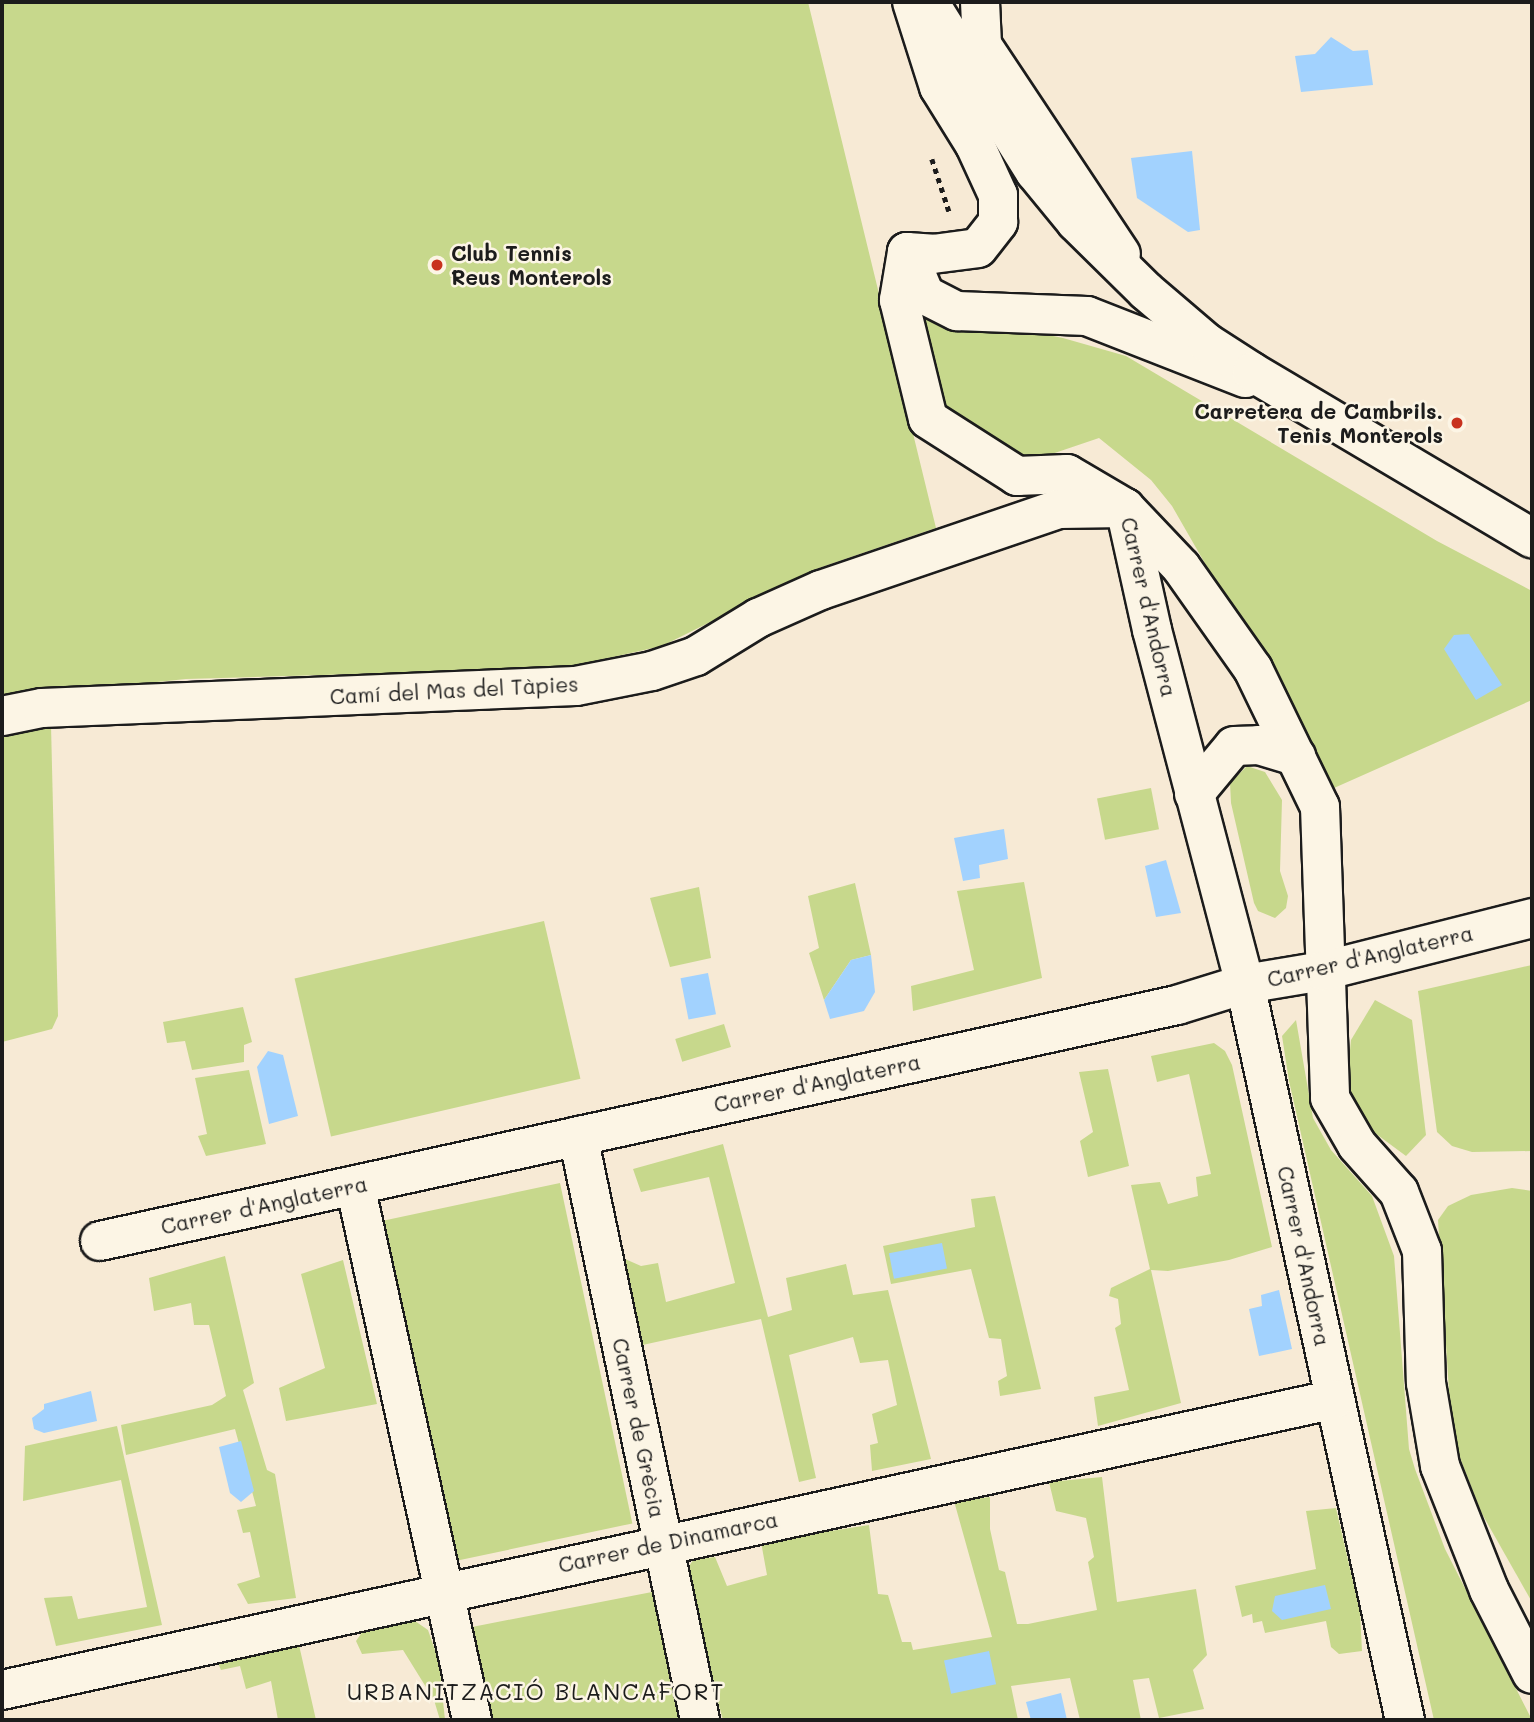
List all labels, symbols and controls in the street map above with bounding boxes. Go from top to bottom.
place label: Club Tennis Reus Monterols [451,240,612,290]
marker: Club Tennis Reus Monterols [429,257,445,273]
place label: Carretera de Cambrils. Tenis Monterols [1194,398,1443,448]
marker: Carretera de Cambrils. Tenis Monterols [1449,415,1465,431]
street label: Carrer d'Andorra [1116,515,1182,699]
street label: Camí del Mas del Tàpies [329,671,579,709]
street label: Carrer d'Anglaterra [1265,920,1475,992]
street label: Carrer d'Anglaterra [711,1049,923,1117]
street label: Carrer d'Andorra [1273,1164,1335,1348]
street label: Carrer d'Anglaterra [158,1171,370,1239]
street label: Carrer de Grècia [608,1336,670,1520]
street label: Carrer de Dinamarca [556,1506,780,1578]
district label: URBANITZACIÓ BLANCAFORT [350,1677,722,1705]

